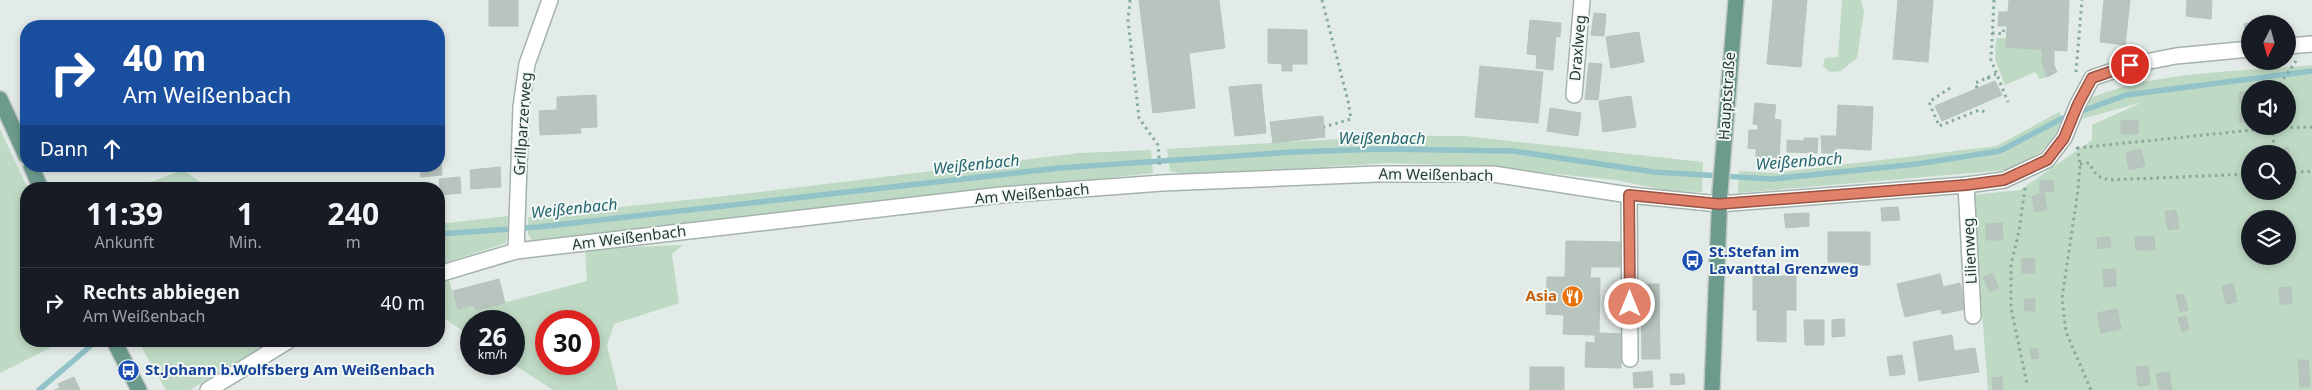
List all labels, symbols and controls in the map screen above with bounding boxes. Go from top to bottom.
street label: Draxlweg [1564,14,1590,82]
north arrow [2241,15,2296,70]
map controls [2241,15,2296,265]
text: 40 m [123,34,206,81]
icon: right [40,40,105,105]
pin [2109,44,2151,86]
street label: Hauptstraße [1713,51,1739,141]
icon: arrive [2116,51,2144,79]
street label: Grillparzerweg [508,71,536,176]
text: Am Weißenbach [123,79,291,109]
button: sound [2241,80,2296,135]
water label: Weißenbach [1339,127,1425,149]
icon: ahead [98,135,126,163]
text: Dann [40,136,88,162]
button: search [2241,145,2296,200]
water label: Weißenbach [1755,147,1843,175]
water label: Weißenbach [932,149,1020,179]
street label: Am Weißenbach [1378,163,1494,185]
street label: Am Weißenbach [974,178,1090,208]
text: 11:39 [86,193,163,234]
text: 1 [237,193,254,234]
text: 240 [328,193,379,234]
water label: Weißenbach [530,193,618,223]
button: layers [2241,210,2296,265]
street label: Lilienweg [1957,217,1981,285]
street label: Am Weißenbach [571,220,687,254]
text: Ankunft [95,231,154,253]
text: Min. [229,231,262,253]
text: m [346,231,361,253]
place label: St.Stefan im Lavanttal Grenzweg [1709,241,1859,278]
bus stop icon: St.Stefan im Lavanttal Grenzweg [1681,249,1705,273]
position arrow [1603,277,1655,329]
text: Rechts abbiegen [83,279,240,305]
restaurant icon: Asia [1561,284,1585,308]
place label: Asia [1526,285,1557,305]
icon: right [40,289,68,317]
text: 40 m [381,290,425,316]
text: Am Weißenbach [83,305,205,327]
speed limit sign: 30 [535,310,600,375]
text: 26 [478,319,507,353]
text: km/h [478,346,507,363]
bus stop icon: St.Johann b.Wolfsberg Am Weißenbach [117,358,141,382]
place label: St.Johann b.Wolfsberg Am Weißenbach [145,359,435,379]

